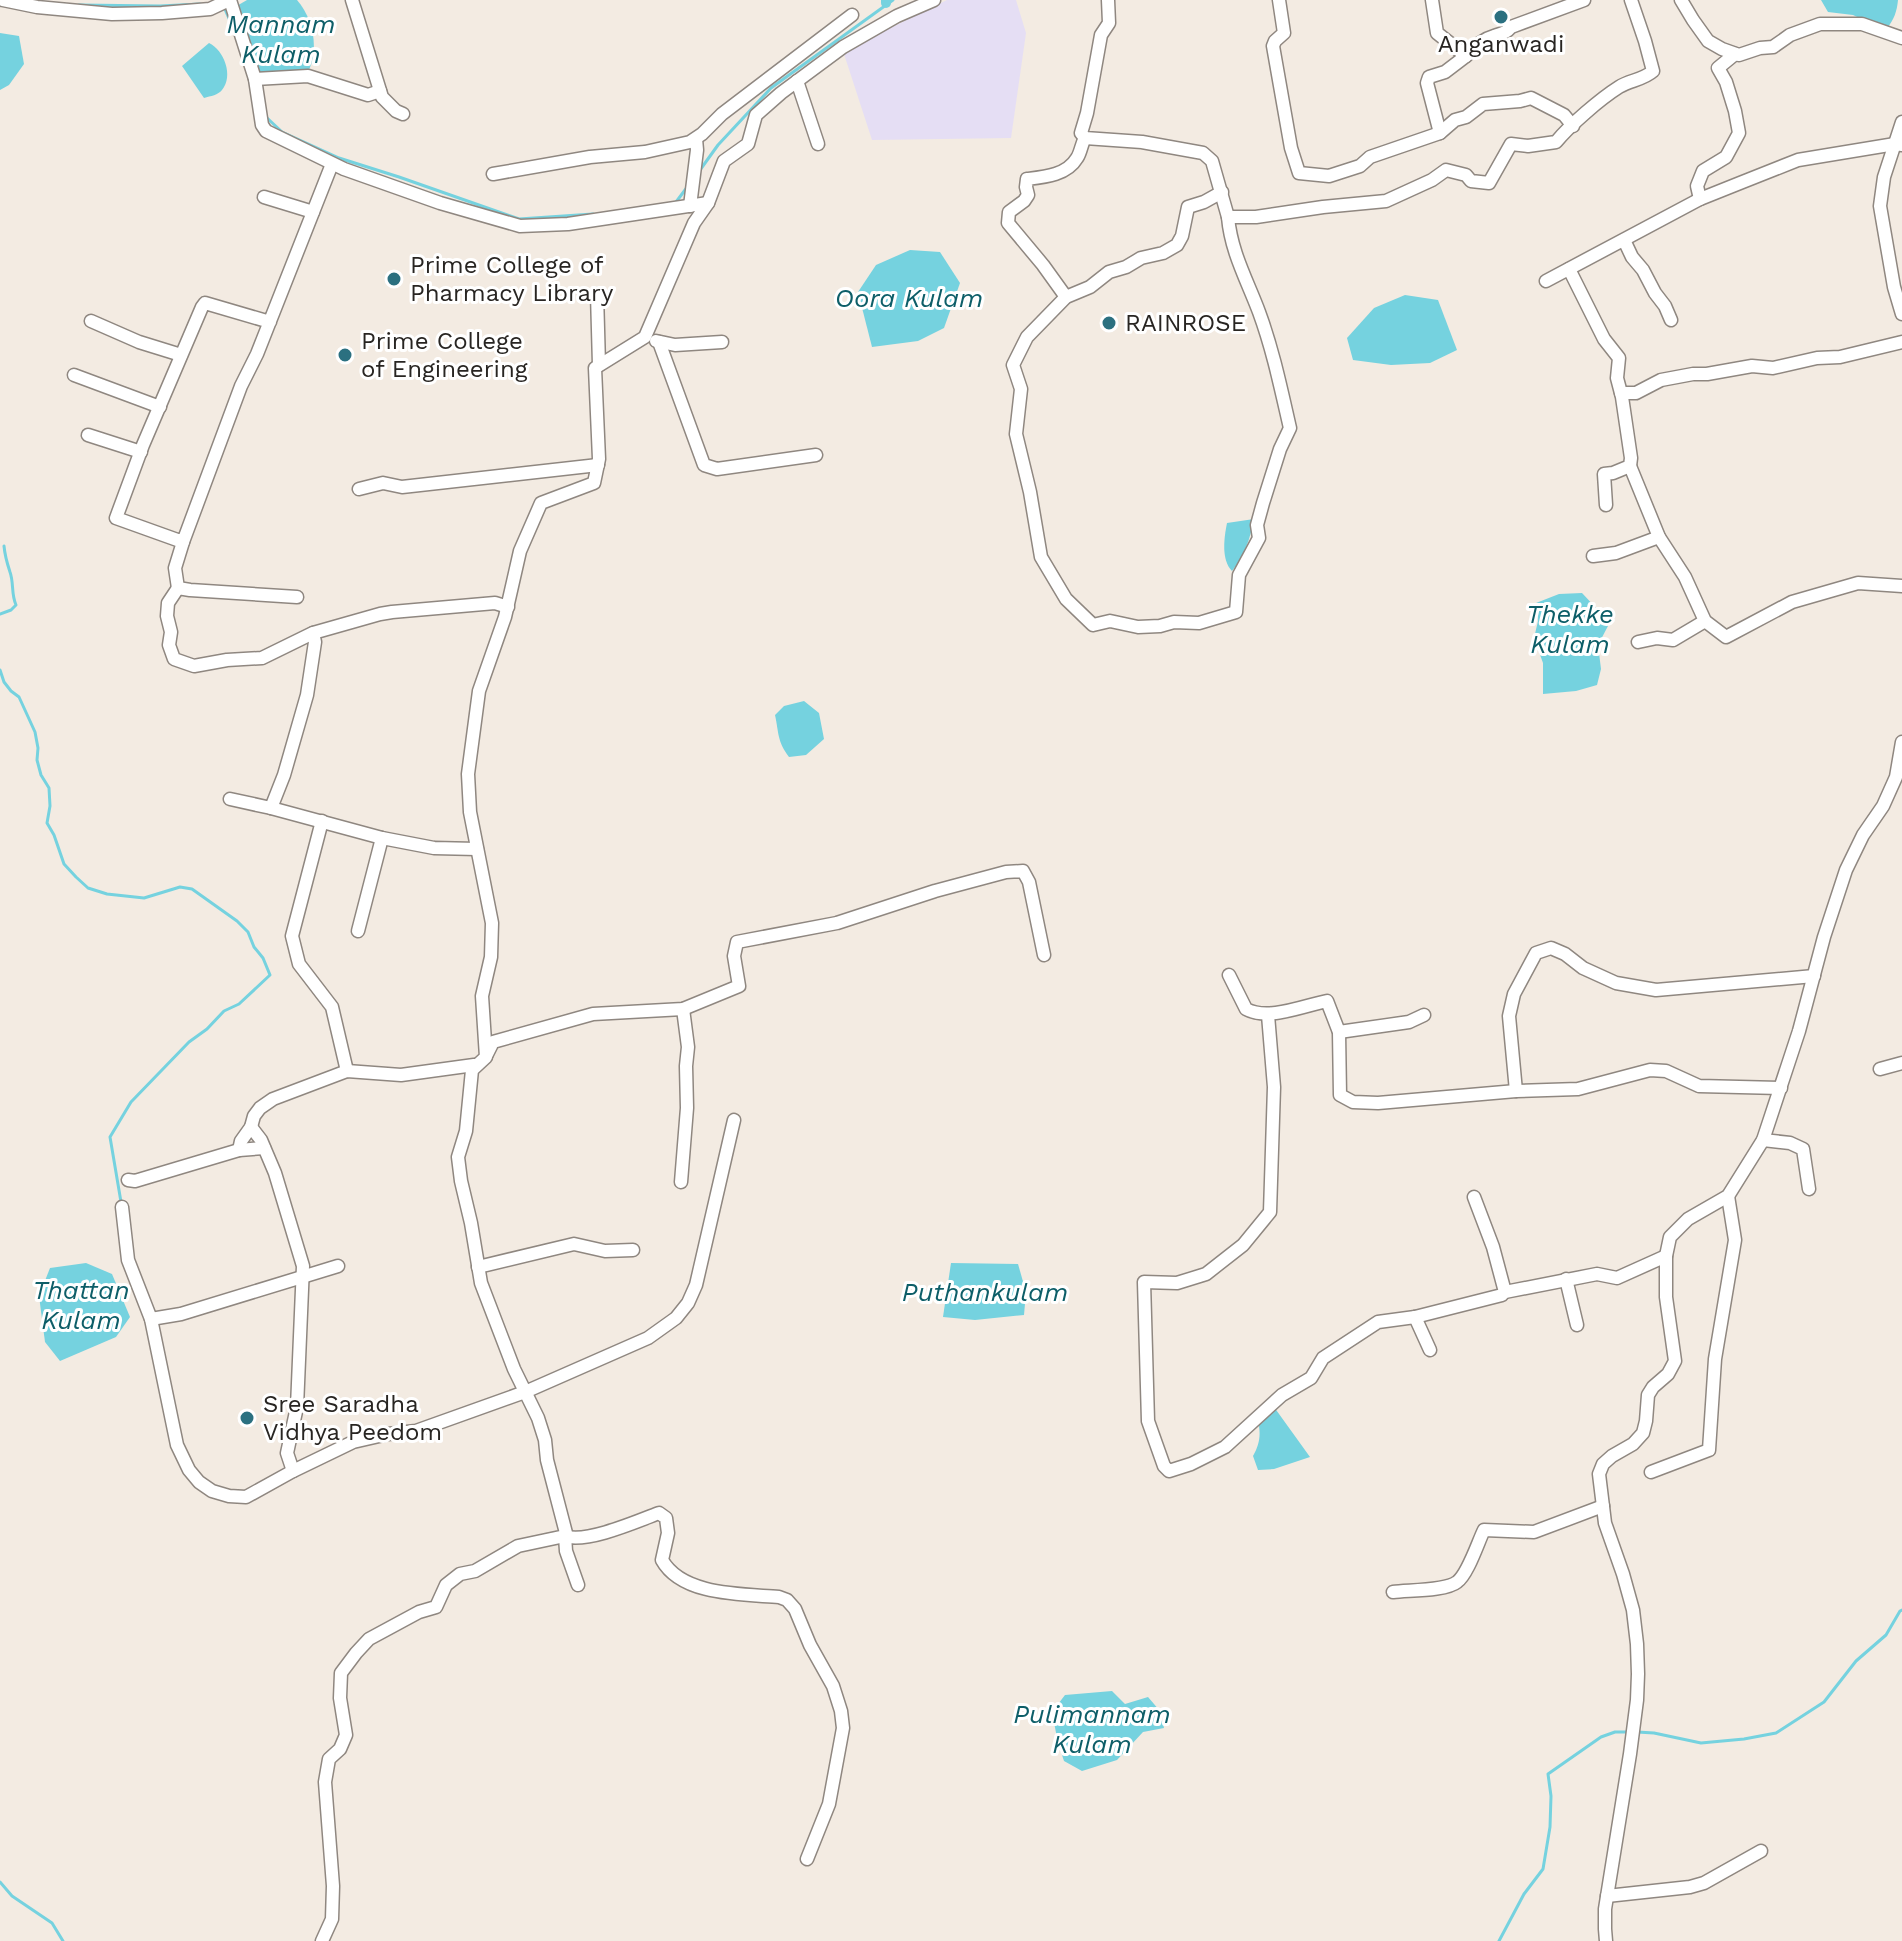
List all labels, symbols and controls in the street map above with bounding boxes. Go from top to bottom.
marker: Anganwadi [1492,8,1510,26]
water label: Mannam Kulam [227,9,335,69]
place label: Anganwadi [1438,30,1564,58]
place label: Prime College of Pharmacy Library [410,251,614,307]
marker: Prime College of Pharmacy Library [385,270,403,288]
water label: Oora Kulam [835,283,983,313]
place label: RAINROSE [1125,309,1246,337]
marker: RAINROSE [1100,314,1118,332]
place label: Prime College of Engineering [361,327,528,383]
marker: Prime College of Engineering [336,346,354,364]
water label: Thekke Kulam [1526,599,1614,659]
water label: Thattan Kulam [32,1275,130,1335]
water label: Puthankulam [902,1277,1068,1307]
place label: Sree Saradha Vidhya Peedom [263,1390,442,1446]
marker: Sree Saradha Vidhya Peedom [238,1409,256,1427]
water label: Pulimannam Kulam [1013,1699,1171,1759]

